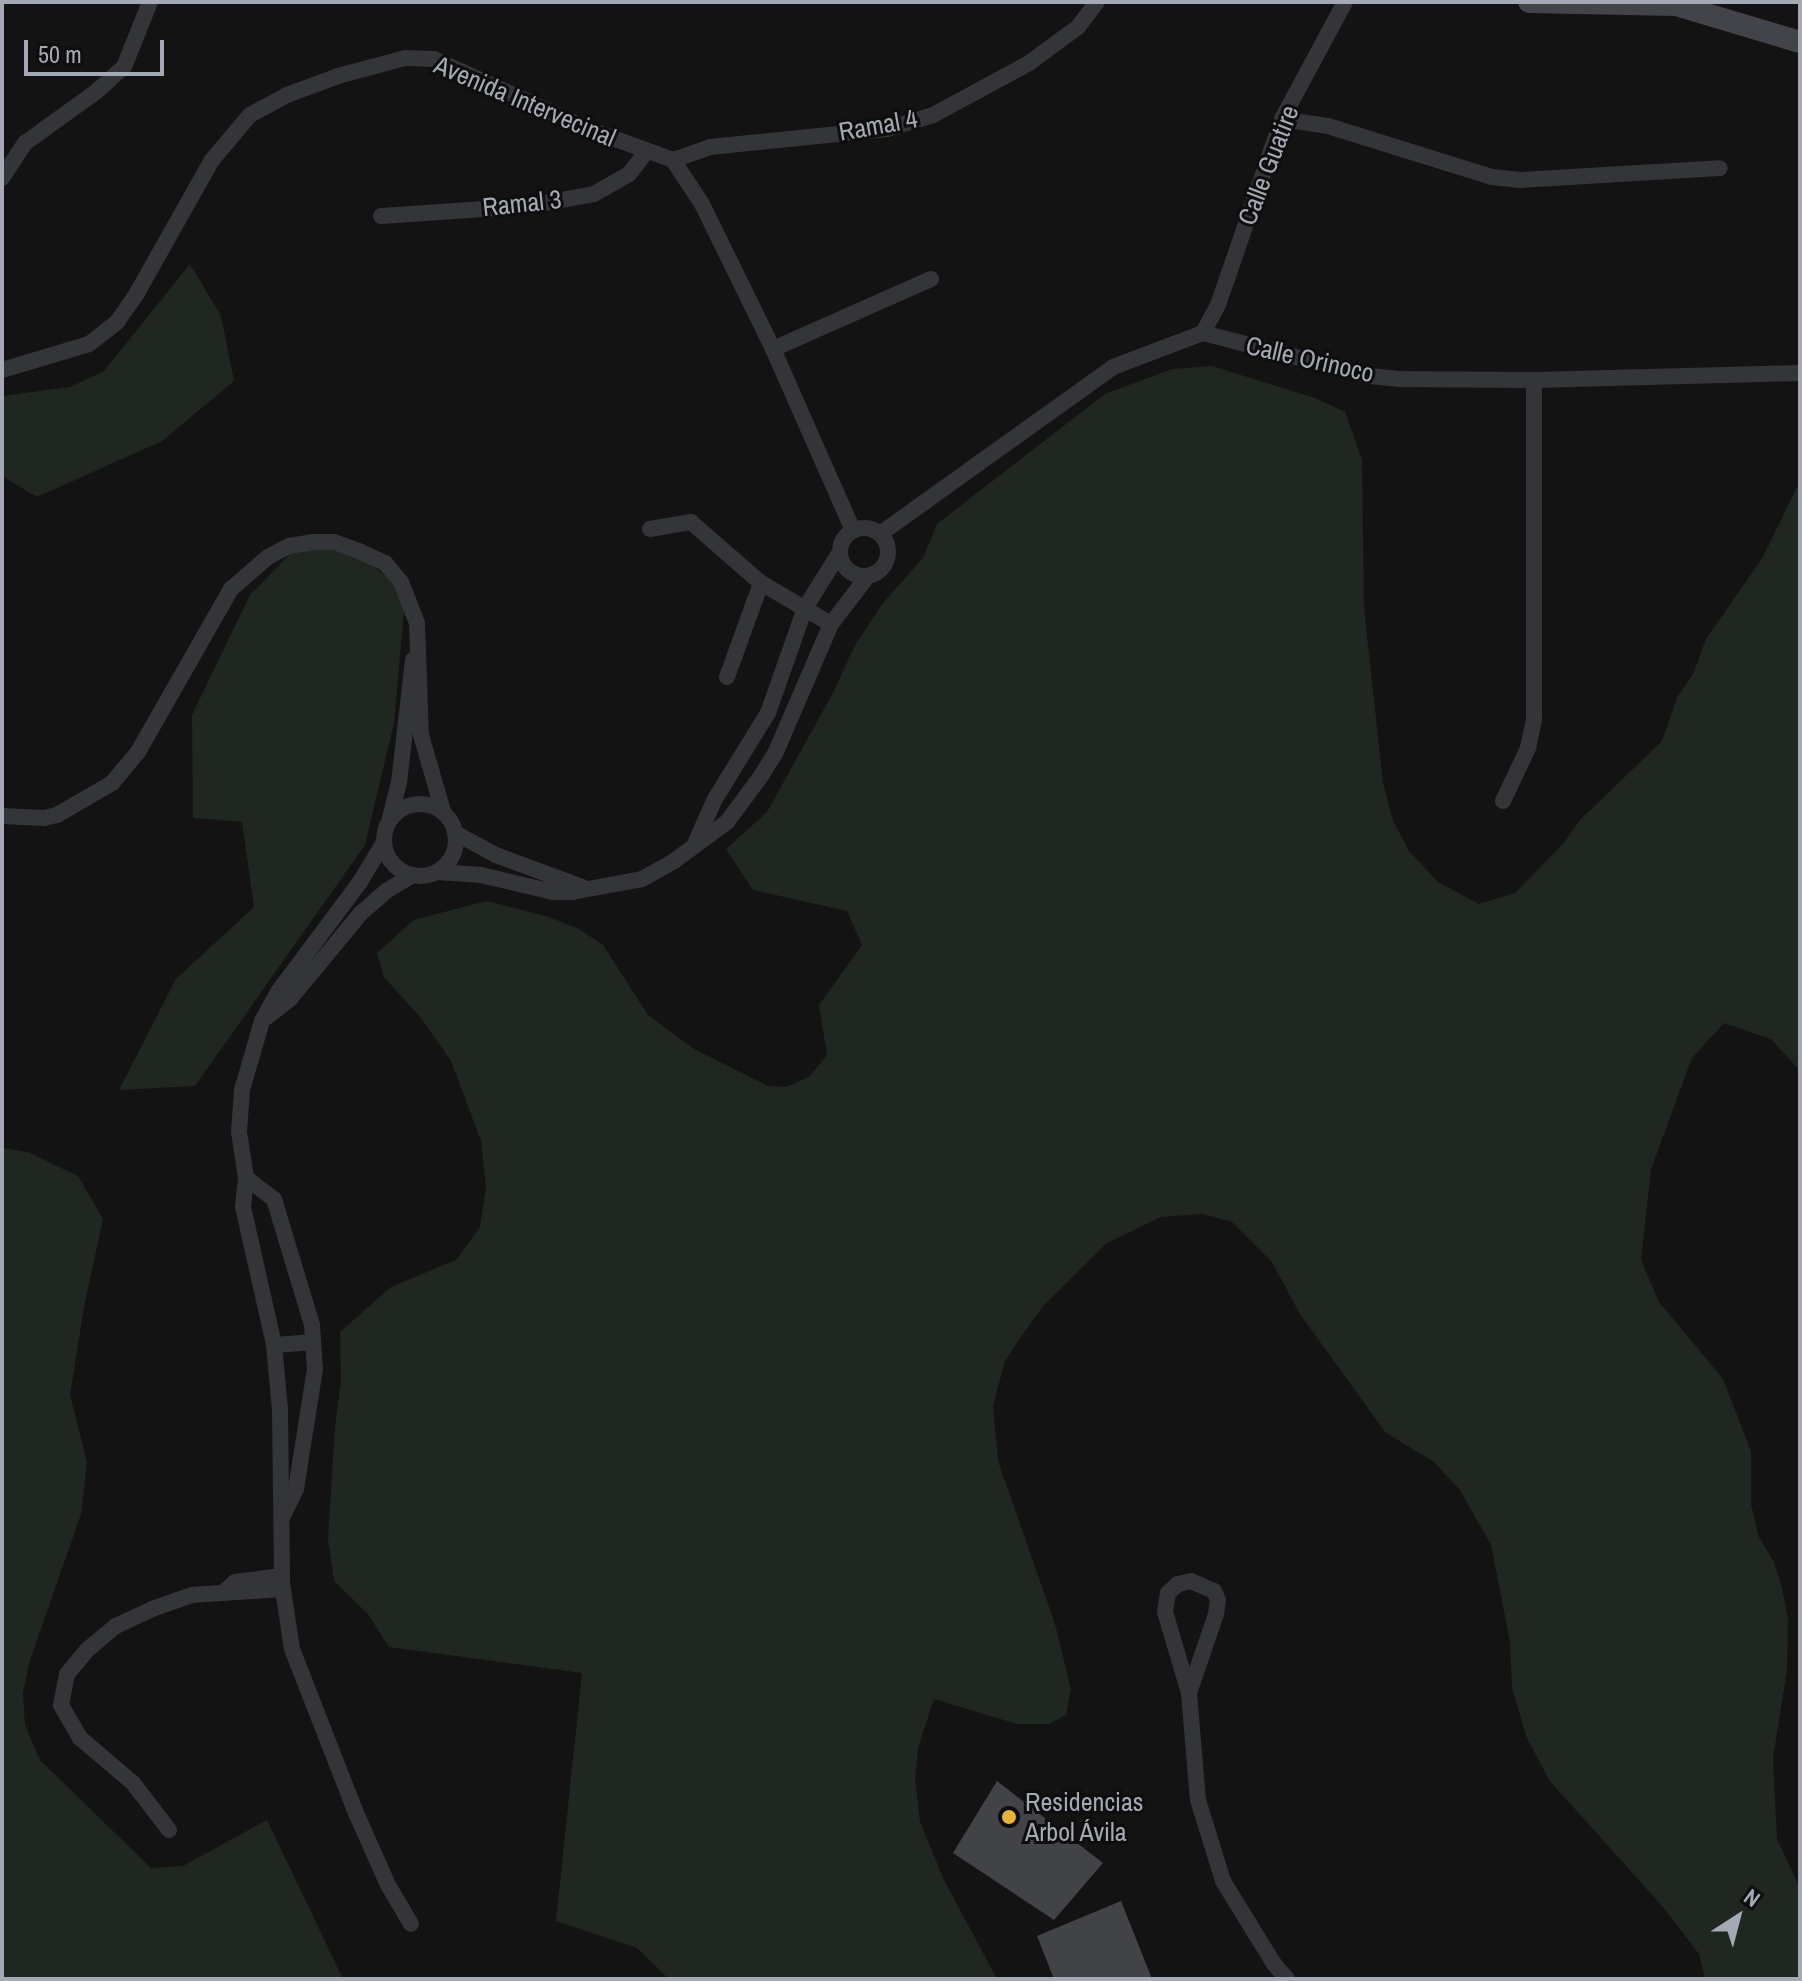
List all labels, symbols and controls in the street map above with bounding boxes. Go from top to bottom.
scale bar [28,24,168,74]
text: 50 m [38,38,82,70]
street label: Avenida Intervecinal [430,49,620,153]
street label: Calle Guatire [1231,101,1305,229]
street label: Ramal 4 [836,103,920,147]
street label: Ramal 3 [481,183,563,223]
street label: Calle Orinoco [1243,329,1377,389]
place label: Residencias Arbol Ávila [1025,1786,1144,1848]
marker: Residencias Arbol Ávila [1000,1808,1018,1826]
north arrow [1698,1877,1778,1957]
text: N [1738,1882,1766,1914]

